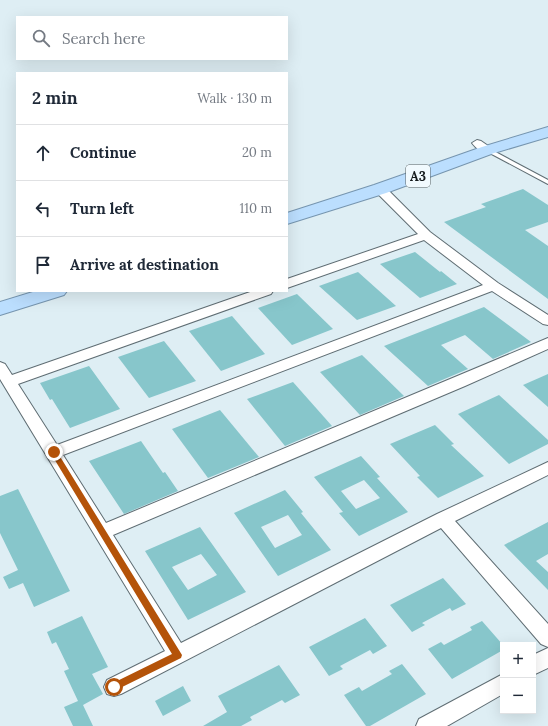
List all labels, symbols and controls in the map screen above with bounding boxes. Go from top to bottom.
search box [16,16,288,60]
icon: search [30,27,52,49]
text: Search here [62,29,145,48]
text: 2 min [32,87,78,109]
text: Walk · 130 m [197,90,272,107]
icon: ahead [32,142,54,164]
text: Continue [70,143,136,162]
text: 20 m [242,144,272,161]
road number: A3 [406,165,430,187]
icon: left [32,198,54,220]
text: Turn left [70,199,134,218]
text: 110 m [239,200,272,217]
icon: arrive [32,254,54,276]
text: Arrive at destination [70,255,219,274]
route end [45,443,63,461]
map controls [500,642,536,714]
button: + [500,642,536,678]
route start [105,678,123,696]
button: − [500,678,536,714]

